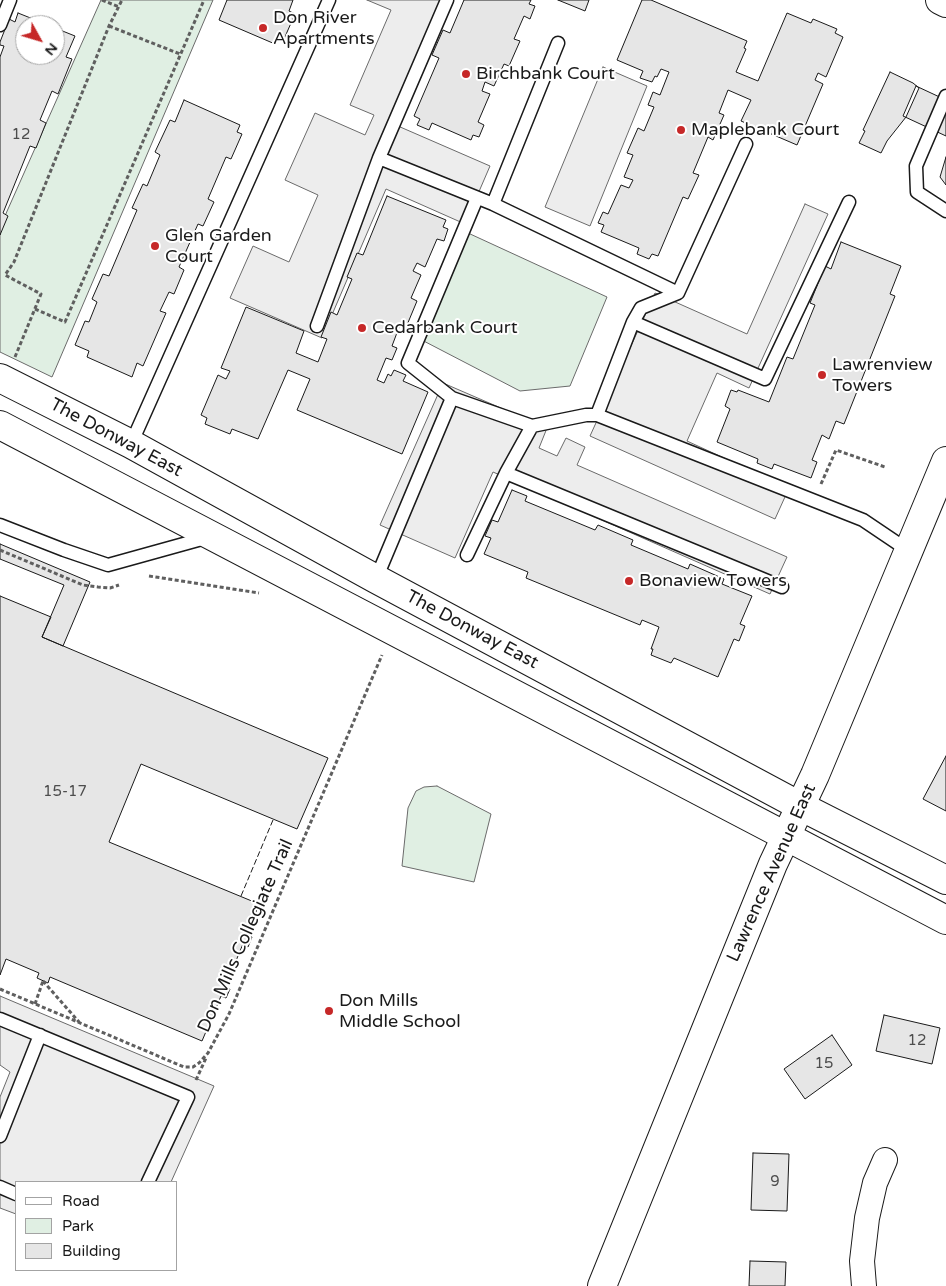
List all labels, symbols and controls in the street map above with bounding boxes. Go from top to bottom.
place label: Don River Apartments [273,7,375,50]
north arrow [15,15,65,65]
marker: Don River Apartments [257,22,269,34]
text: N [41,39,61,59]
place label: Birchbank Court [476,63,615,85]
marker: Birchbank Court [460,68,472,80]
place label: Maplebank Court [691,119,839,141]
marker: Maplebank Court [675,124,687,136]
house number: 12 [12,126,30,144]
place label: Glen Garden Court [165,225,272,268]
marker: Glen Garden Court [149,240,161,252]
place label: Cedarbank Court [372,317,518,339]
marker: Cedarbank Court [356,322,368,334]
place label: Lawrenview Towers [832,354,933,396]
marker: Lawrenview Towers [816,369,828,381]
street label: The Donway East [46,394,186,482]
place label: Bonaview Towers [639,570,787,592]
marker: Bonaview Towers [623,575,635,587]
street label: The Donway East [402,586,542,674]
street label: Lawrence Avenue East [723,781,821,965]
house number: 15-17 [43,783,87,801]
street label: Don Mills Collegiate Trail [194,836,298,1036]
place label: Don Mills Middle School [339,990,461,1032]
marker: Don Mills Middle School [323,1005,335,1017]
house number: 12 [908,1032,926,1050]
house number: 15 [815,1055,833,1073]
house number: 9 [770,1173,780,1191]
legend [15,1181,178,1271]
text: Road [62,1192,100,1210]
text: Park [62,1217,94,1235]
text: Building [62,1242,121,1260]

